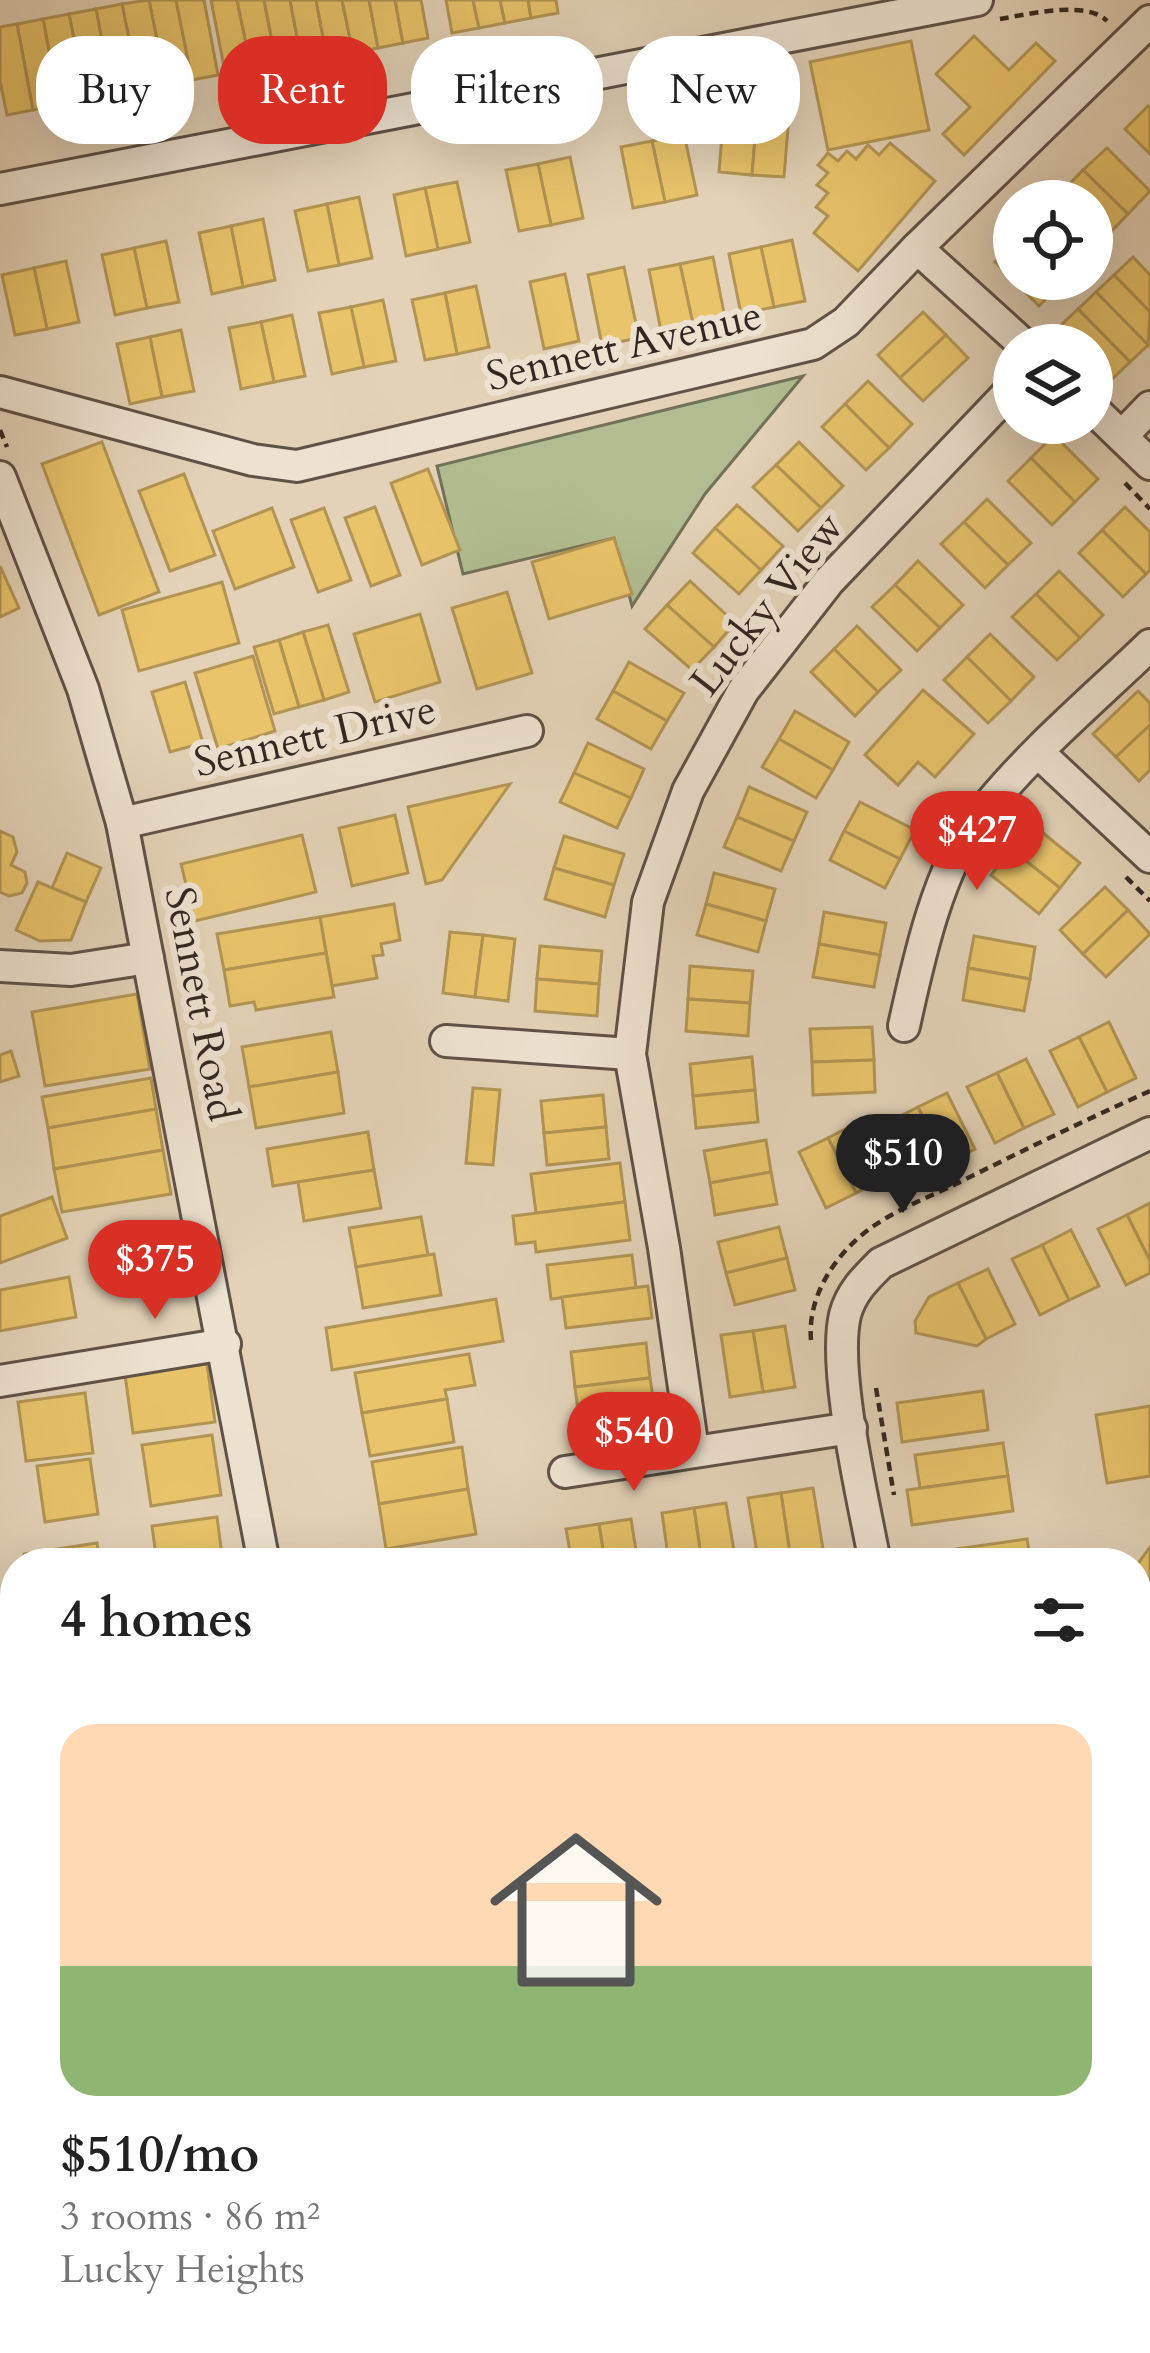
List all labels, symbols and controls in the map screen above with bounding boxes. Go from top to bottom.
chip: Buy [36,36,194,144]
chip: Rent [218,36,387,144]
chip: Filters [411,36,603,144]
chip: New [627,36,800,144]
map controls [993,180,1113,444]
button: locate [993,180,1113,300]
street label: Sennett Avenue [481,287,767,405]
button: layers [993,324,1113,444]
street label: Lucky View [677,500,857,708]
street label: Sennett Drive [189,681,441,791]
pin: $427 [906,791,1048,893]
text: $427 [937,803,1017,856]
street label: Sennett Road [150,882,252,1126]
pin: $510 [832,1114,974,1216]
text: $510 [863,1126,943,1179]
pin: $375 [84,1220,226,1322]
text: $375 [115,1232,195,1285]
pin: $540 [563,1392,705,1494]
text: $540 [594,1404,674,1457]
text: 4 homes [60,1585,252,1655]
icon: filters [1026,1587,1092,1653]
icon: home [468,1802,684,2018]
text: $510/mo [60,2120,259,2190]
text: 3 rooms · 86 m² [60,2190,320,2243]
text: Lucky Heights [60,2243,305,2296]

